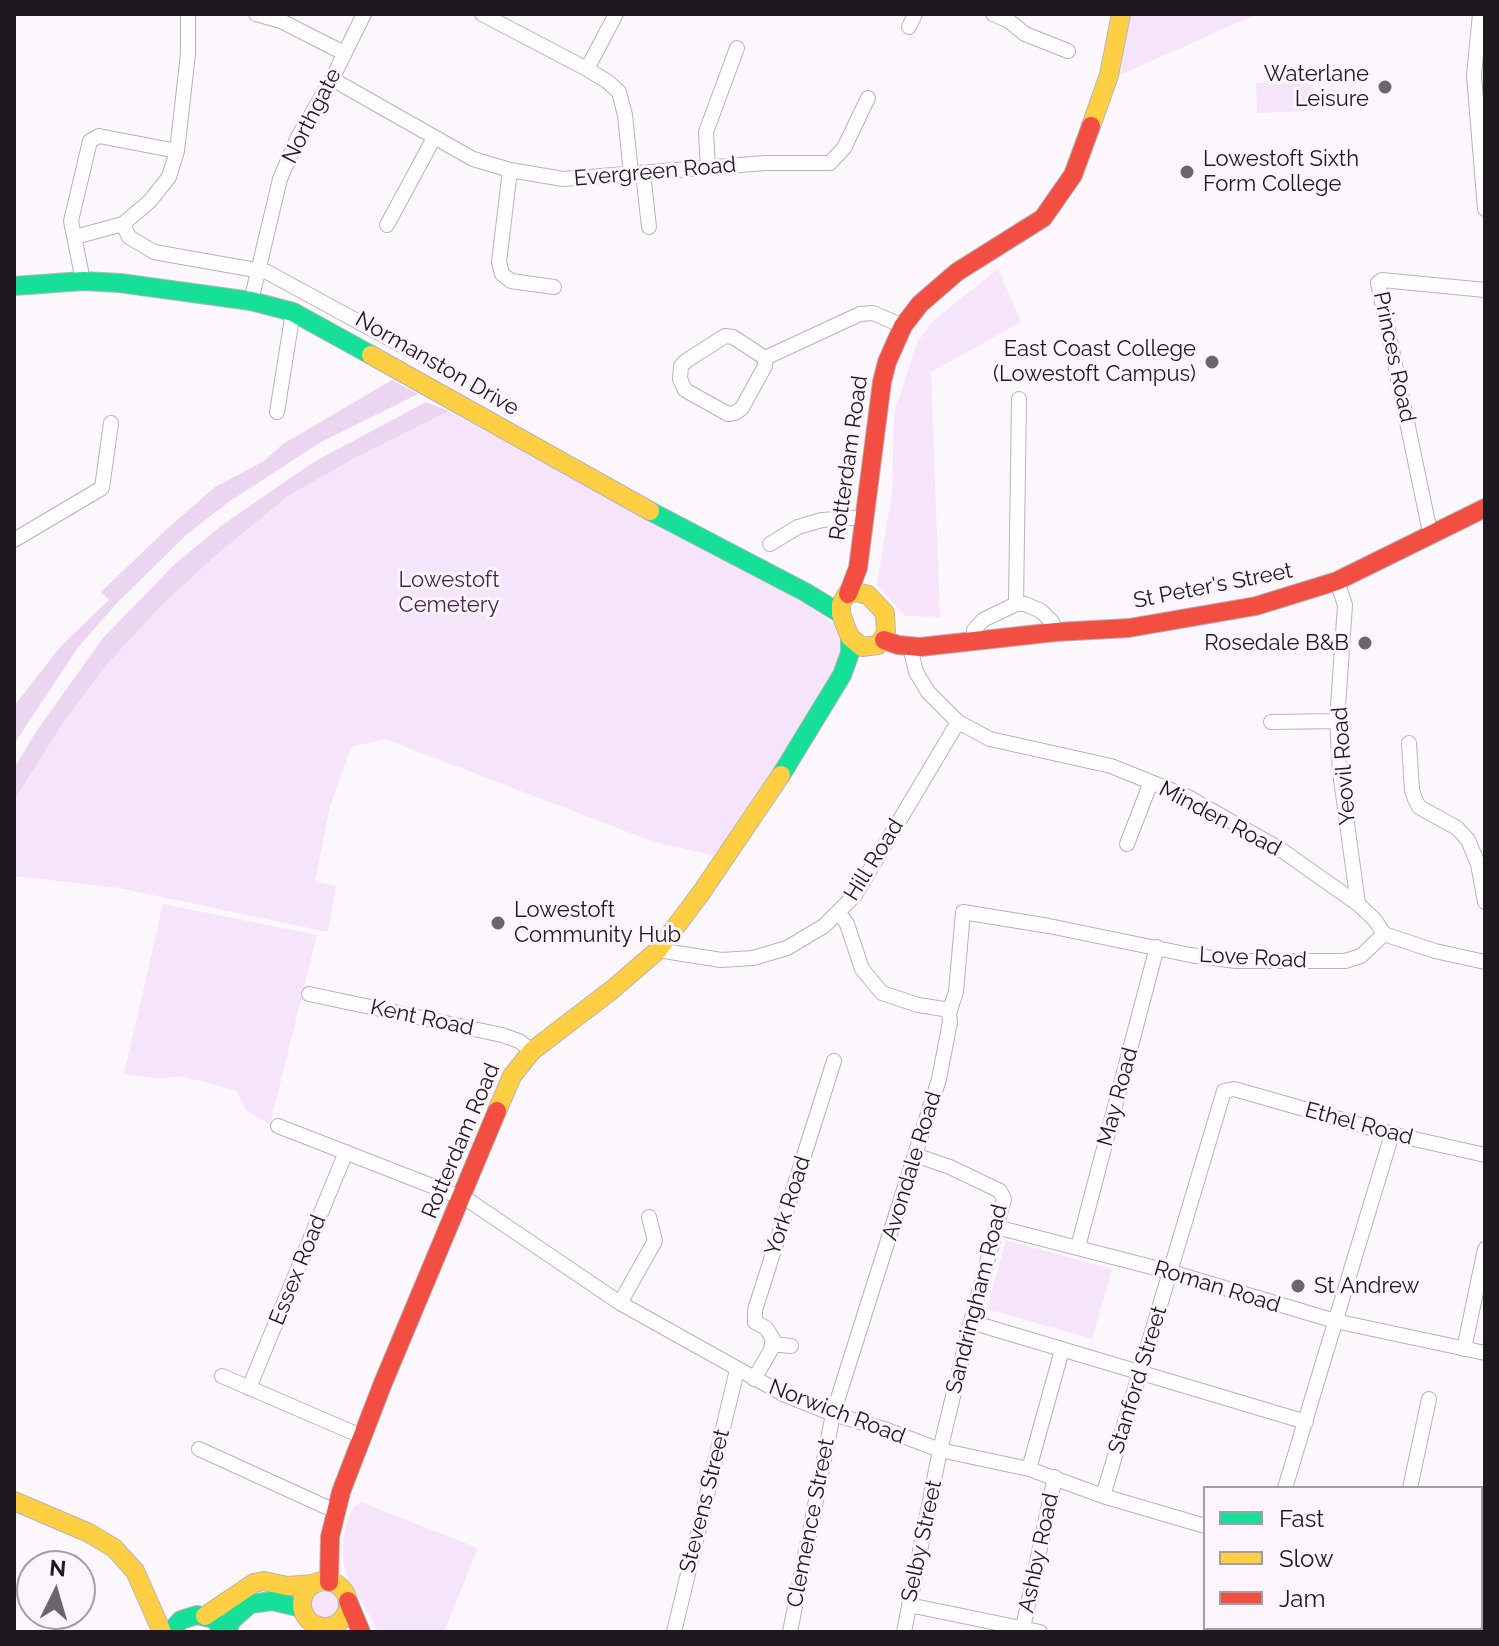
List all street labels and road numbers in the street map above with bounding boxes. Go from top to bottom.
street label: Northgate [277,64,347,168]
street label: Evergreen Road [573,152,737,192]
street label: Princes Road [1367,289,1421,425]
street label: Normanston Drive [351,306,523,422]
street label: Rotterdam Road [824,374,874,542]
street label: St Peter's Street [1131,558,1295,614]
street label: Yeovil Road [1327,706,1361,826]
street label: Minden Road [1154,776,1286,862]
street label: Hill Road [839,814,909,906]
street label: Love Road [1198,942,1308,974]
street label: Kent Road [368,994,476,1042]
street label: May Road [1092,1045,1144,1149]
street label: Rotterdam Road [416,1059,506,1223]
street label: Avondale Road [877,1088,947,1244]
street label: Ethel Road [1302,1097,1416,1151]
street label: York Road [760,1153,816,1259]
street label: Sandringham Road [941,1202,1013,1396]
street label: Essex Road [264,1211,332,1329]
street label: Roman Road [1151,1255,1283,1319]
street label: Stanford Street [1103,1303,1173,1457]
street label: Norwich Road [765,1374,909,1450]
street label: Stevens Street [674,1426,736,1576]
street label: Clemence Street [782,1436,840,1610]
street label: Selby Street [896,1478,948,1604]
street label: Ashby Road [1013,1491,1065,1615]

